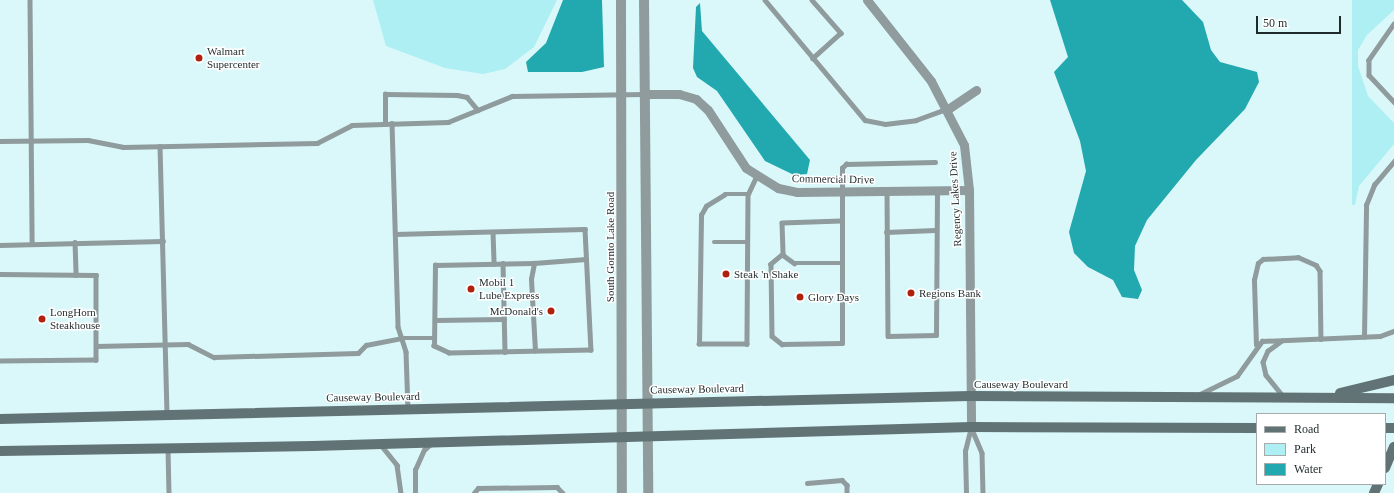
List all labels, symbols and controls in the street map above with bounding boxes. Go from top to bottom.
scale bar [1258,8,1343,34]
text: 50 m [1263,16,1287,30]
place label: Walmart Supercenter [207,45,260,71]
marker: Walmart Supercenter [194,53,204,63]
street label: Regency Lakes Drive [946,151,964,247]
street label: Commercial Drive [792,172,874,186]
street label: South Gornto Lake Road [603,192,617,302]
place label: Steak 'n Shake [734,267,798,281]
marker: Steak 'n Shake [721,269,731,279]
place label: Mobil 1 Lube Express [479,276,539,302]
marker: Mobil 1 Lube Express [466,284,476,294]
place label: Regions Bank [919,286,981,300]
marker: Regions Bank [906,288,916,298]
place label: Glory Days [808,290,859,304]
marker: Glory Days [795,292,805,302]
place label: McDonald's [490,304,543,318]
place label: LongHorn Steakhouse [50,306,100,332]
marker: McDonald's [546,306,556,316]
marker: LongHorn Steakhouse [37,314,47,324]
street label: Causeway Boulevard [974,377,1068,391]
street label: Causeway Boulevard [650,382,744,396]
street label: Causeway Boulevard [326,390,420,404]
legend [1256,413,1386,485]
text: Road [1294,422,1319,436]
text: Park [1294,442,1316,456]
text: Water [1294,462,1322,476]

